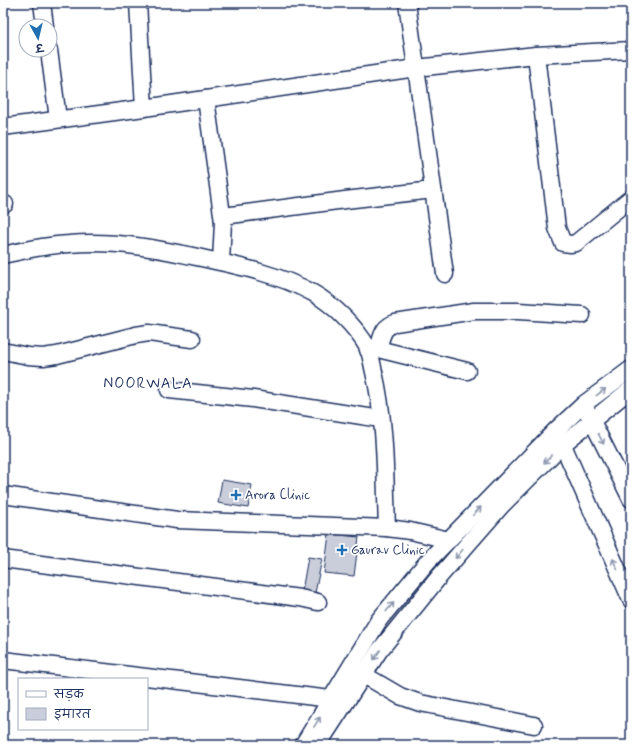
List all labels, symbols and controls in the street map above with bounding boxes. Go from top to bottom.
north arrow [18,18,58,58]
text: उ [33,39,45,55]
district label: NOORWALA [103,374,193,394]
one-way arrow [595,388,606,396]
one-way arrow [598,433,605,445]
one-way arrow [543,454,553,464]
place label: Arora Clinic [245,487,310,504]
marker: Arora Clinic [230,489,242,501]
one-way arrow [472,506,482,516]
place label: Gaurav Clinic [351,542,425,559]
marker: Gaurav Clinic [336,544,348,556]
one-way arrow [454,549,464,559]
one-way arrow [611,558,618,570]
one-way arrow [385,602,394,613]
one-way arrow [373,649,381,660]
legend [18,678,148,730]
text: सड़क [53,687,85,703]
text: इमारत [54,707,92,723]
one-way arrow [313,717,321,728]

